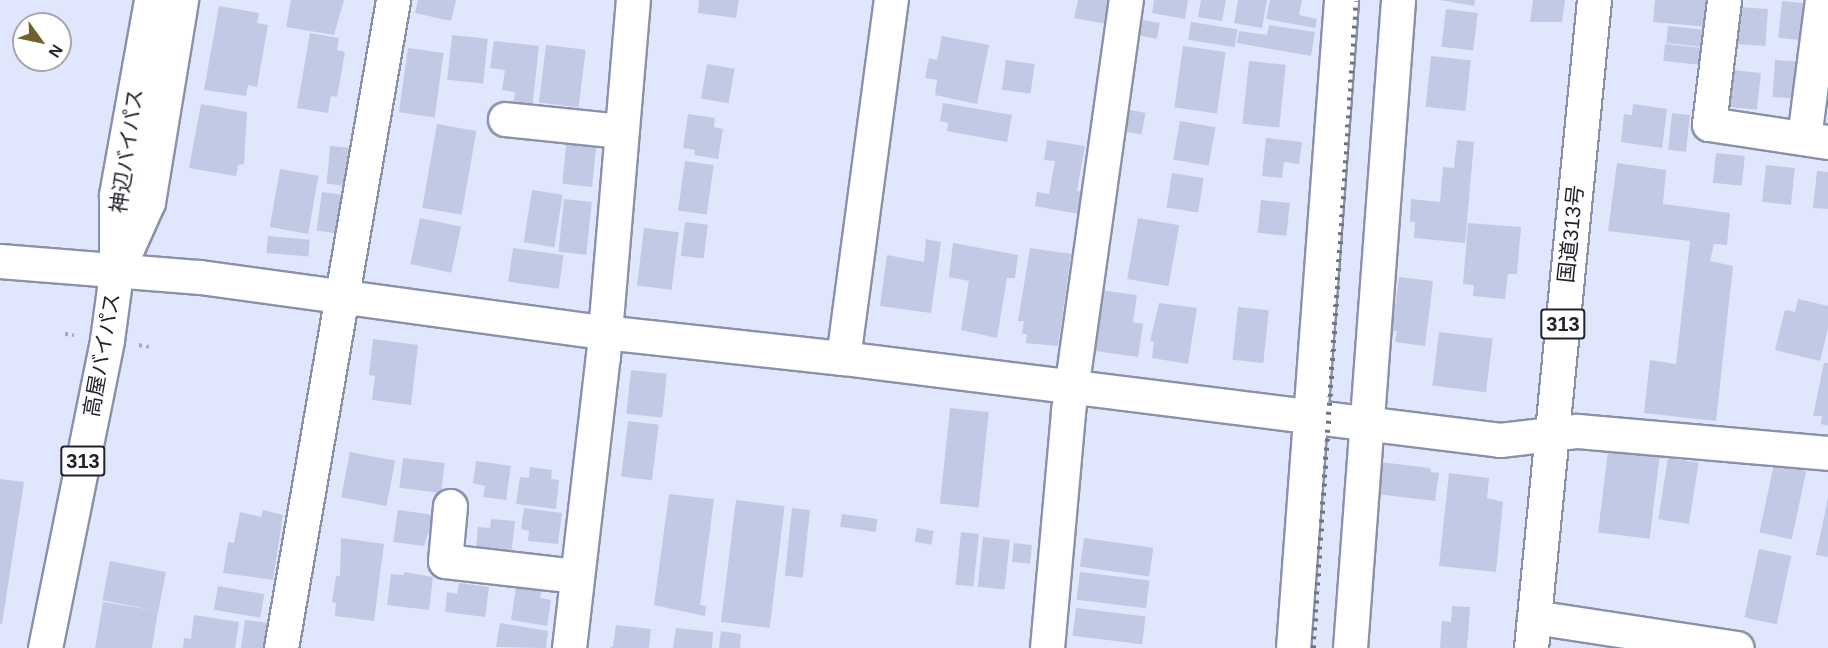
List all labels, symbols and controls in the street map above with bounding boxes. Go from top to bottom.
north arrow [12,12,72,72]
text: N [46,42,66,60]
street label: 神辺バイパス [106,87,148,215]
street label: 国道313号 [1553,184,1589,284]
street label: 高屋バイパス [79,291,125,419]
road number: 313 [1539,307,1587,341]
road number: 313 [59,444,107,478]

